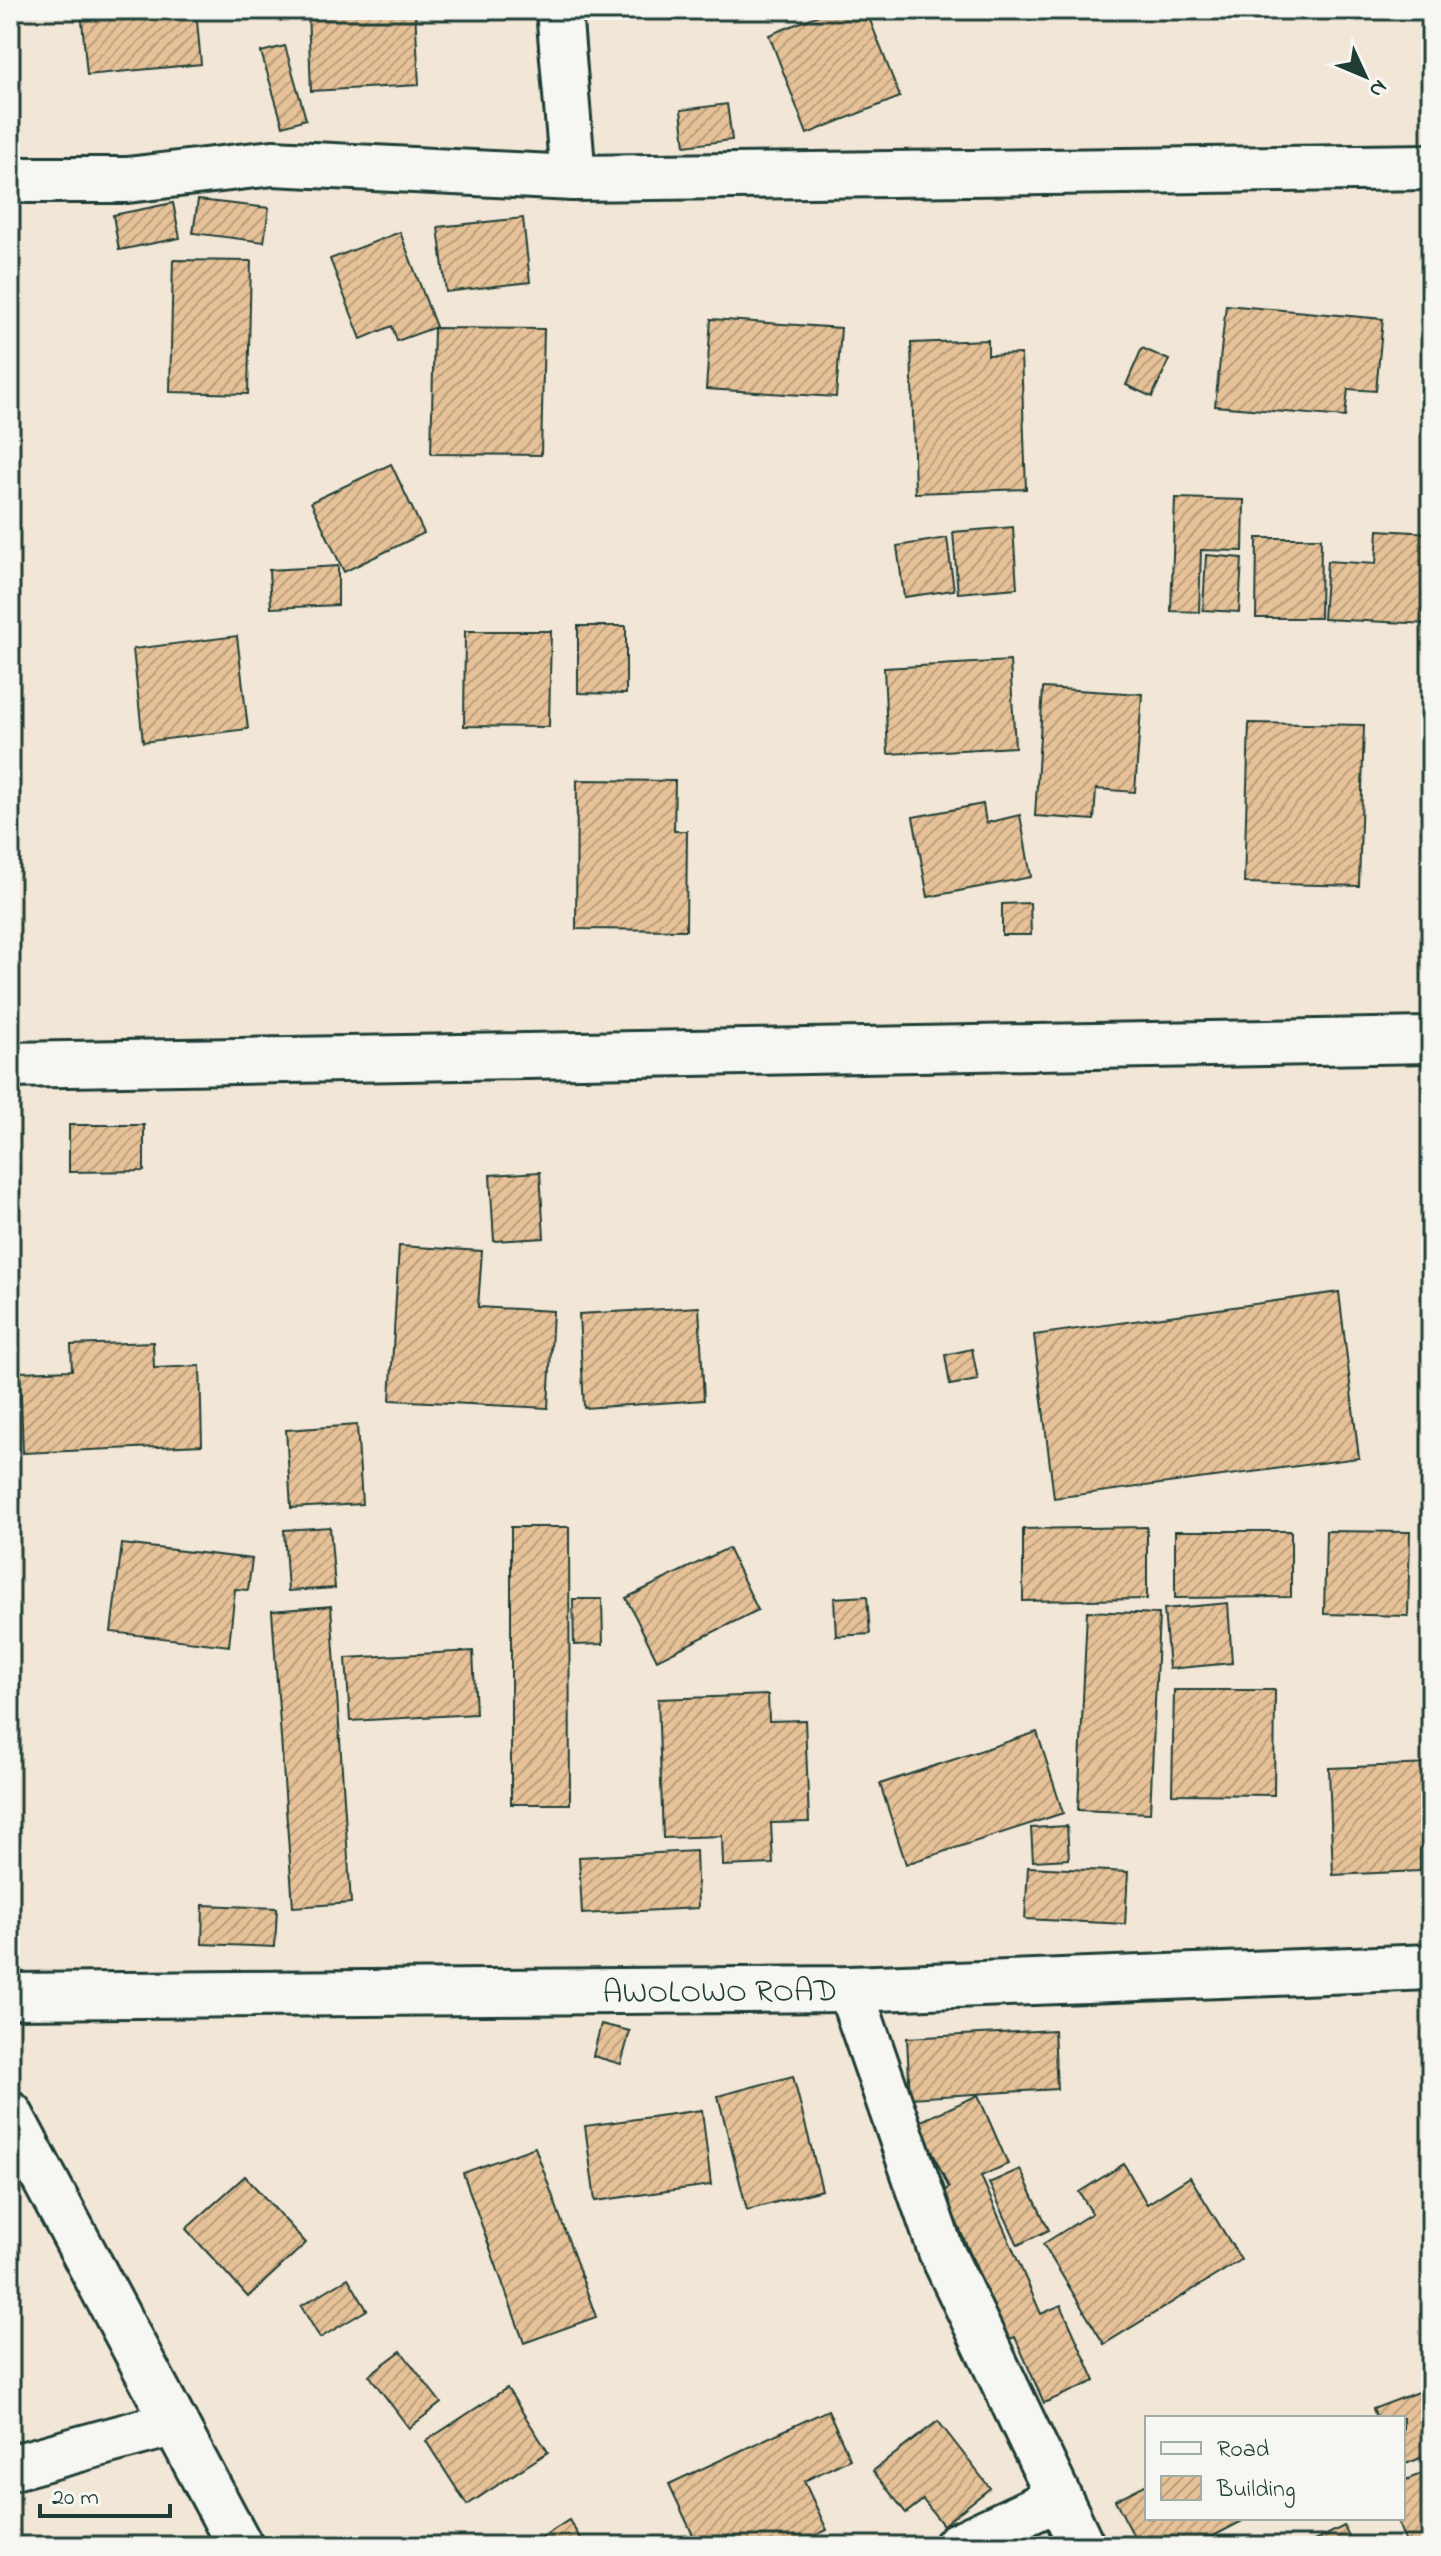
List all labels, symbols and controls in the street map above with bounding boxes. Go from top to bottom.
north arrow [1325,36,1405,116]
text: N [1361,71,1394,104]
street label: AWOLOWO ROAD [603,1969,837,2018]
legend [1145,2416,1405,2520]
text: Road [1217,2433,1270,2468]
scale bar [40,2468,170,2518]
text: Building [1216,2473,1296,2508]
text: 20 m [52,2481,99,2516]

